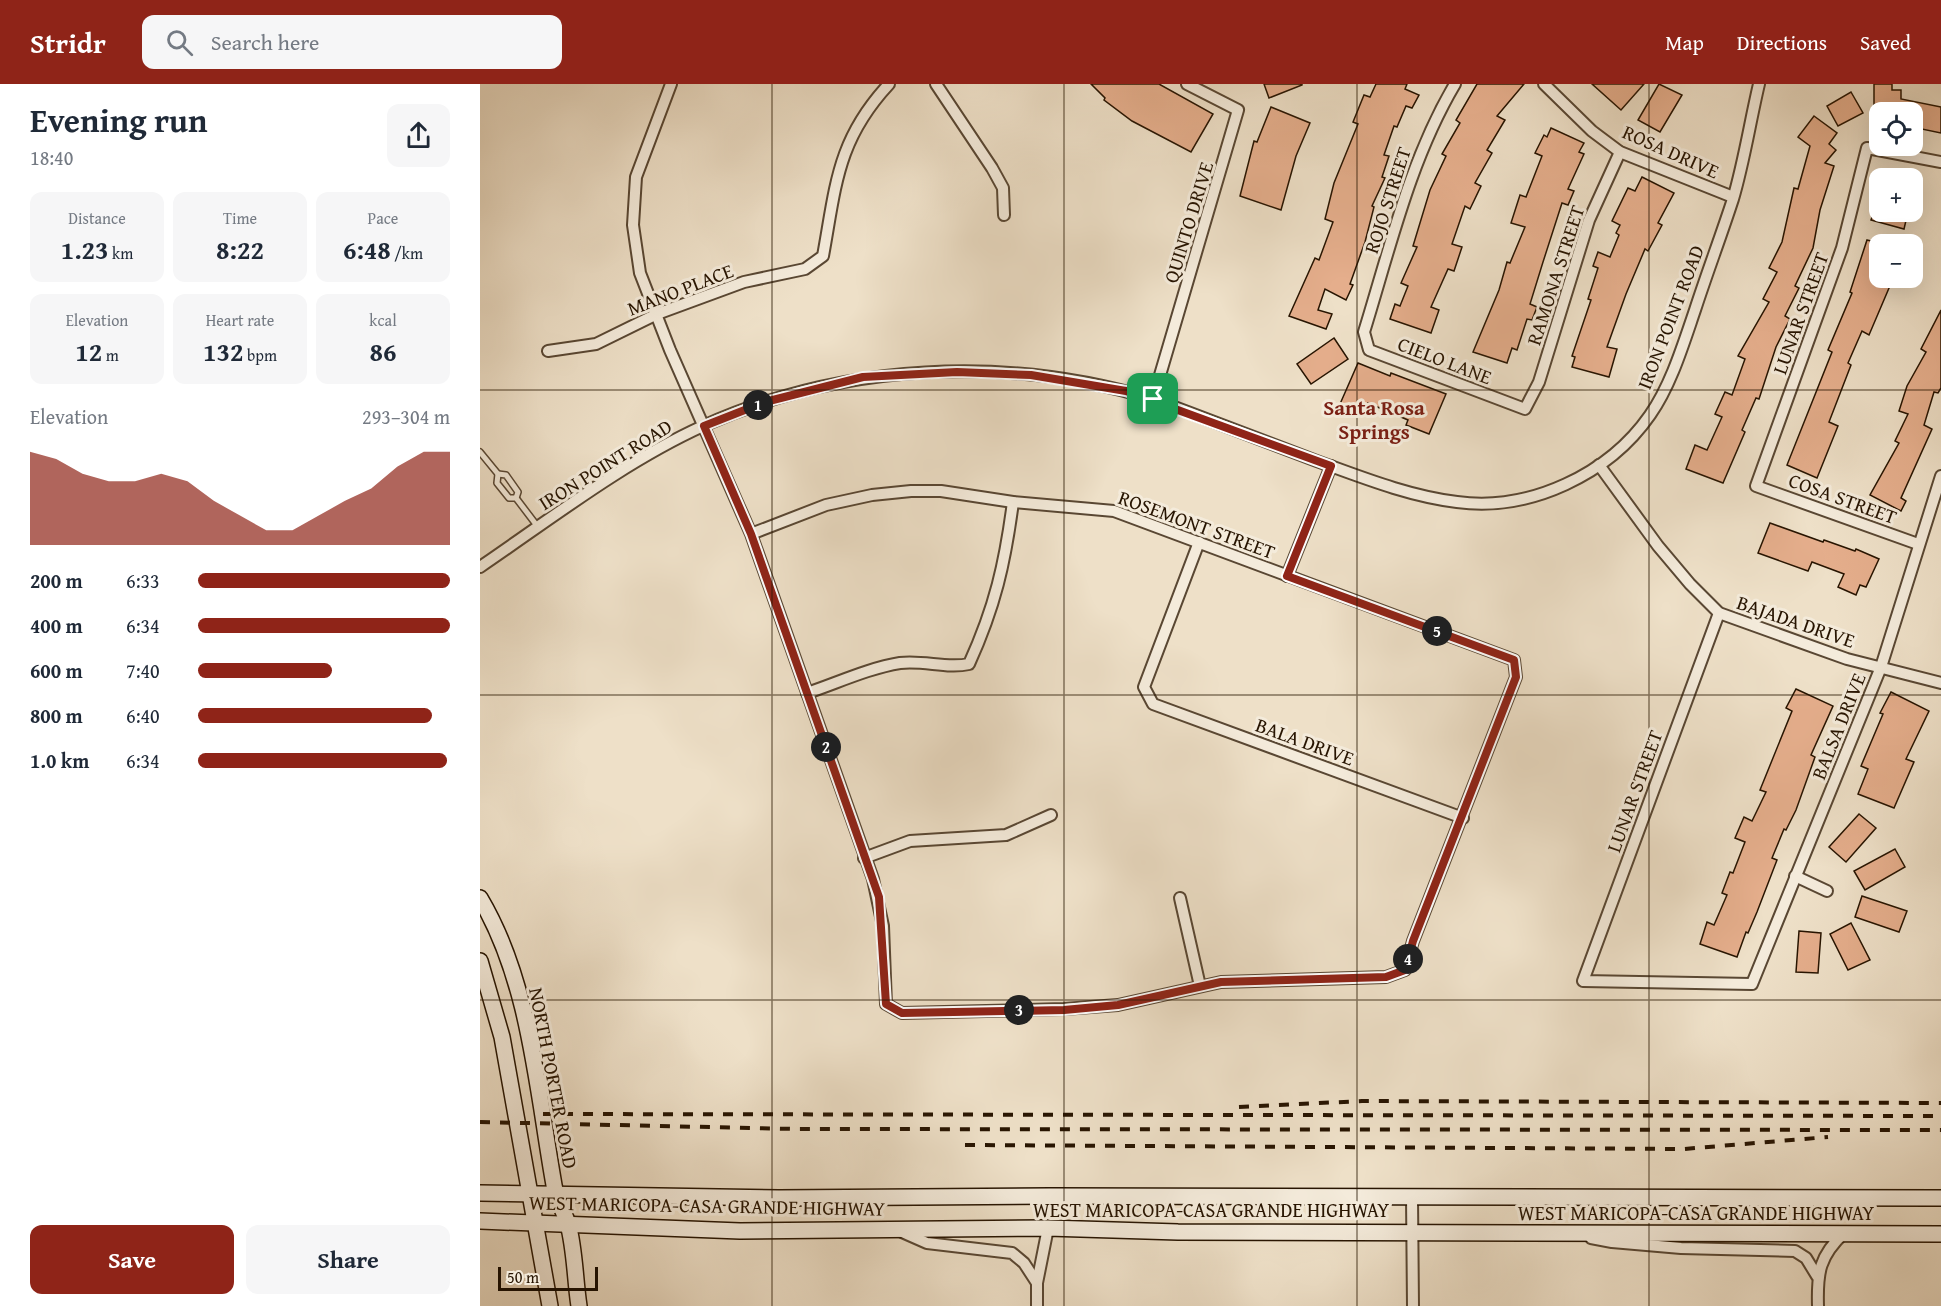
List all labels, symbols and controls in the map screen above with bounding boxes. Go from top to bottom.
search box [142,15,562,69]
text: Stridr [30,22,106,63]
icon: search [163,26,196,59]
text: Search here [211,26,319,58]
text: Map [1665,27,1704,58]
text: Directions [1737,27,1827,58]
text: Saved [1860,27,1911,58]
text: Evening run [30,96,207,144]
map controls [1869,102,1923,288]
button: locate [1869,102,1923,156]
button: share [387,104,450,167]
street label: ROSA DRIVE [1618,117,1724,185]
text: 18:40 [30,143,73,172]
street label: ROJO STREET [1356,143,1418,257]
street label: QUINTO DRIVE [1156,158,1220,286]
button: + [1869,168,1923,222]
street label: RAMONA STREET [1519,201,1591,349]
text: Distance [68,206,126,230]
text: Time [223,206,257,230]
text: Pace [368,206,398,230]
text: 1.23 [61,230,109,269]
text: 8:22 [216,230,264,269]
text: 6:48 [343,230,391,269]
button: − [1869,234,1923,288]
text: km [109,241,133,265]
text: /km [391,241,423,265]
street label: IRON POINT ROAD [1629,241,1711,393]
street label: LUNAR STREET [1764,248,1836,378]
street label: MANO PLACE [623,255,737,323]
text: Elevation [66,308,128,332]
text: Heart rate [206,308,274,332]
text: kcal [369,308,397,332]
street label: CIELO LANE [1394,329,1496,391]
text: 12 [75,332,102,371]
text: 132 [203,332,243,371]
text: 86 [370,332,396,371]
text: m [102,343,119,367]
text: bpm [243,343,277,367]
pin [1127,373,1178,424]
icon: arrive [1136,382,1169,415]
pin: 1 [743,390,773,420]
district label: Santa Rosa Springs [1323,392,1425,447]
text: 1 [754,393,762,417]
text: Elevation [30,402,108,431]
text: 293–304 m [362,402,450,431]
street label: IRON POINT ROAD [533,411,677,517]
street label: COSA STREET [1785,465,1901,531]
street label: ROSEMONT STREET [1115,482,1279,566]
text: 200 m [30,566,83,595]
text: 6:33 [126,566,160,595]
street label: BAJADA DRIVE [1733,587,1859,655]
text: 400 m [30,611,83,640]
text: 6:34 [126,611,160,640]
pin: 5 [1422,616,1452,646]
text: 5 [1433,619,1441,643]
text: 600 m [30,656,83,685]
text: 7:40 [126,656,160,685]
street label: BALSA DRIVE [1803,668,1873,784]
text: 800 m [30,701,83,730]
text: 6:40 [126,701,160,730]
street label: BALA DRIVE [1252,710,1358,772]
street label: LUNAR STREET [1598,726,1670,856]
pin: 2 [811,732,841,762]
text: 2 [822,735,830,759]
text: 1.0 km [30,746,89,775]
text: 6:34 [126,746,160,775]
pin: 4 [1393,944,1423,974]
text: 4 [1404,947,1412,971]
street label: NORTH PORTER ROAD [522,985,586,1171]
pin: 3 [1004,995,1034,1025]
text: 3 [1015,998,1023,1022]
street label: WEST MARICOPA-CASA GRANDE HIGHWAY [529,1187,885,1223]
street label: WEST MARICOPA-CASA GRANDE HIGHWAY [1033,1195,1389,1224]
street label: WEST MARICOPA-CASA GRANDE HIGHWAY [1518,1198,1874,1227]
button: Save [30,1225,234,1294]
button: Share [246,1225,450,1294]
scale bar [498,1264,598,1292]
text: 50 m [507,1265,539,1289]

